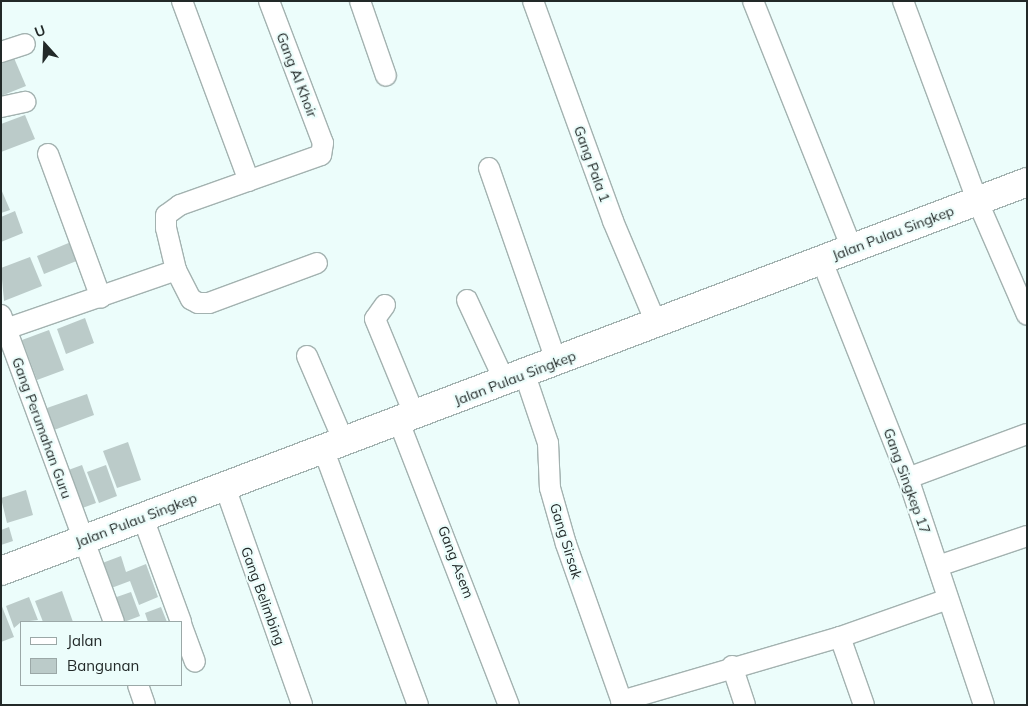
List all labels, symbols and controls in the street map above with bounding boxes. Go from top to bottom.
north arrow [20,20,70,70]
text: U [32,21,48,41]
street label: Gang Al Khoir [273,30,321,120]
street label: Gang Pala 1 [570,124,614,204]
street label: Jalan Pulau Singkep [830,202,956,264]
street label: Jalan Pulau Singkep [452,347,578,409]
street label: Gang Perumahan Guru [9,355,75,501]
street label: Gang Singkep 17 [880,426,934,536]
street label: Jalan Pulau Singkep [73,489,199,551]
street label: Gang Sirsak [546,501,586,581]
street label: Gang Asem [435,524,477,600]
street label: Gang Belimbing [237,545,289,647]
legend [20,621,182,686]
text: Jalan [67,631,102,650]
text: Bangunan [67,656,139,675]

